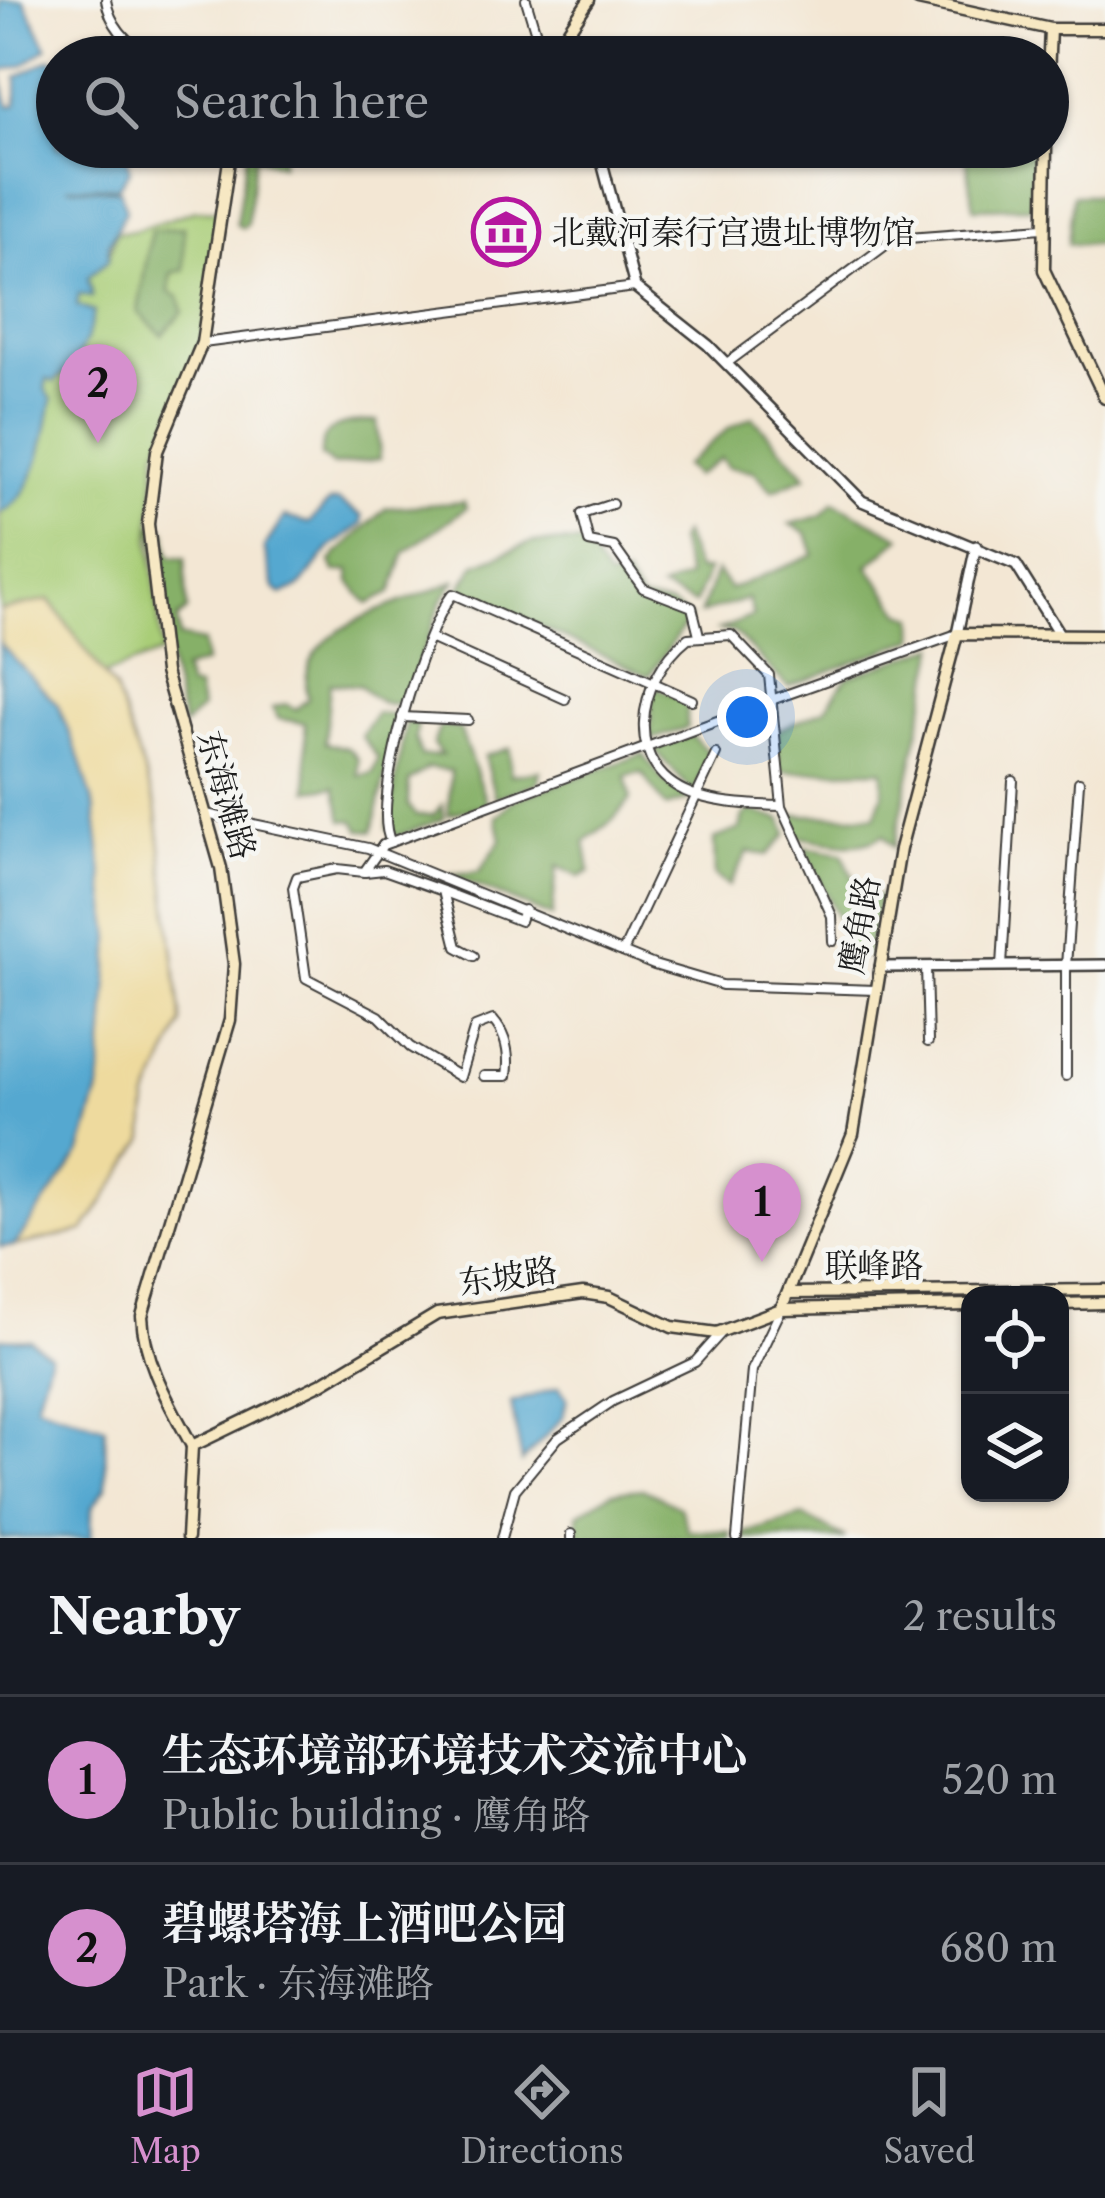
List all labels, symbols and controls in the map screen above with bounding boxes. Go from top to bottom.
search box [36,36,1069,168]
icon: search [78,69,144,135]
text: Search here [174,74,429,130]
museum icon: 北戴河秦行宫遗址博物馆 [471,197,541,267]
place label: 北戴河秦行宫遗址博物馆 [552,212,915,253]
pin: 2 [59,344,137,443]
your location [717,687,777,747]
street label: 东海滩路 [189,726,264,864]
street label: 鹰角路 [831,873,888,977]
pin: 1 [723,1163,801,1262]
street label: 联峰路 [825,1245,924,1286]
street label: 东坡路 [456,1249,560,1304]
map controls [961,1286,1069,1502]
button: locate [961,1286,1069,1394]
button: layers [961,1394,1069,1502]
text: Nearby [48,1585,240,1647]
text: 2 results [903,1592,1057,1640]
text: 生态环境部环境技术交流中心 [162,1727,747,1783]
text: 1 [78,1756,96,1804]
text: 520 m [942,1756,1057,1804]
text: Public building · 鹰角路 [162,1791,590,1839]
text: 碧螺塔海上酒吧公园 [162,1895,567,1951]
text: 2 [75,1924,99,1972]
text: 680 m [940,1924,1057,1972]
text: Park · 东海滩路 [162,1959,434,2007]
tab: Map [130,2059,201,2172]
tab: Directions [461,2059,624,2172]
tab: Saved [883,2059,975,2172]

